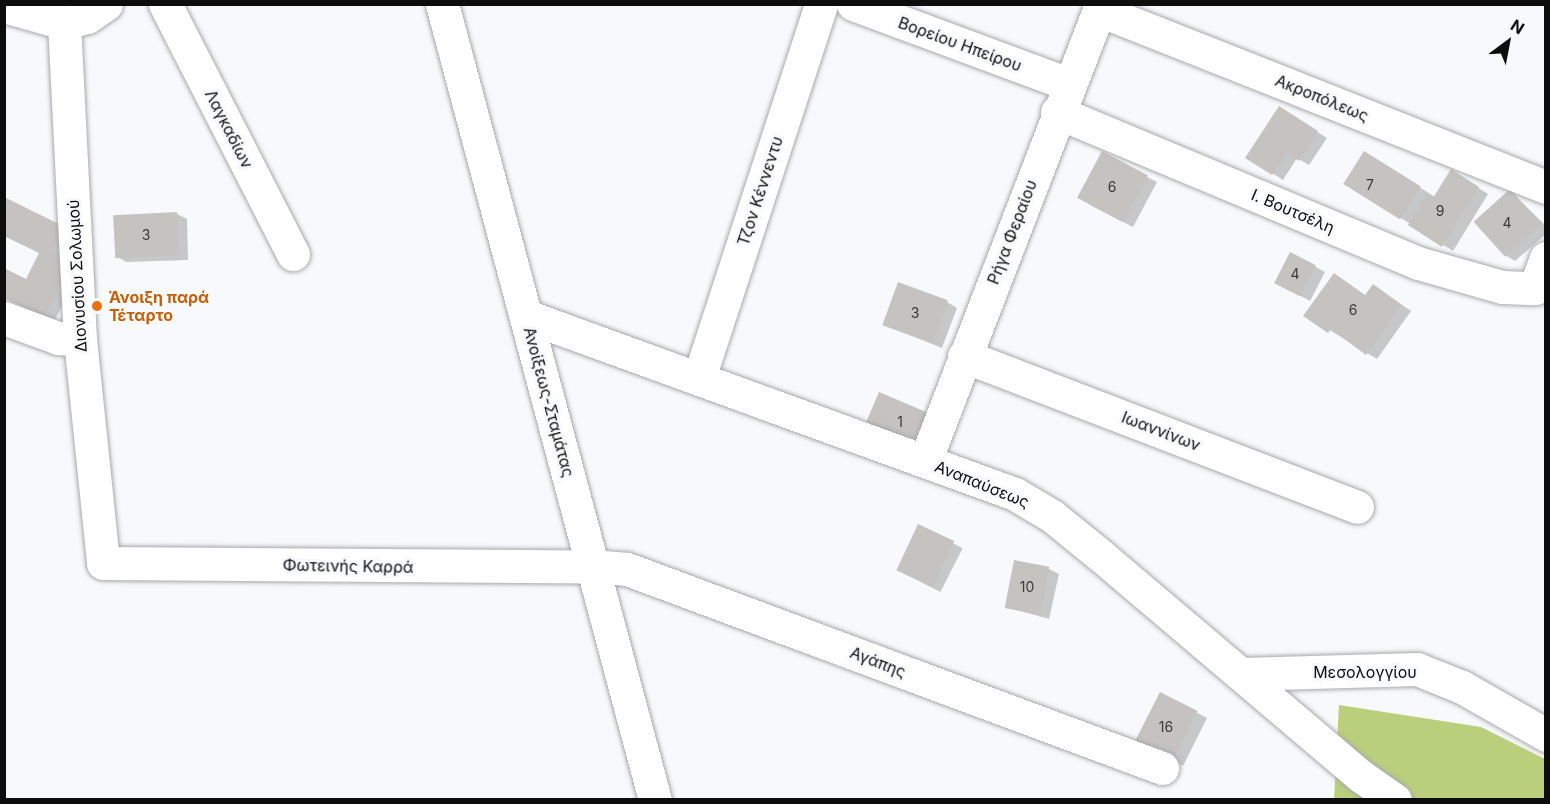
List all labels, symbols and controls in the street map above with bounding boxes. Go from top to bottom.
north arrow [1478,12,1538,72]
street label: Βορείου Ηπείρου [896,13,1024,75]
text: N [1507,15,1528,38]
street label: Ακροπόλεως [1273,71,1371,125]
street label: Λαγκαδίων [201,86,257,172]
street label: Τζον Κέννεντυ [733,134,787,248]
street label: Ρήγα Φεραίου [983,177,1041,287]
house number: 7 [1366,177,1374,193]
house number: 6 [1108,179,1116,195]
street label: Ι. Βουτσέλη [1249,185,1337,237]
street label: Διονυσίου Σολωμού [63,199,91,353]
house number: 9 [1436,203,1444,219]
house number: 4 [1502,215,1512,231]
house number: 3 [142,227,150,243]
house number: 4 [1290,266,1300,282]
place label: Άνοιξη παρά Τέταρτο [109,287,209,325]
marker: Άνοιξη παρά Τέταρτο [90,299,104,313]
house number: 6 [1349,302,1357,318]
house number: 3 [911,305,919,321]
street label: Ανοίξεως-Σταμάτας [520,325,578,479]
street label: Ιωαννίνων [1119,407,1203,455]
house number: 1 [897,414,903,430]
street label: Αναπαύσεως [932,456,1032,512]
street label: Φωτεινής Καρρά [282,555,414,577]
house number: 10 [1020,579,1034,595]
street label: Αγάπης [847,643,909,681]
street label: Μεσολογγίου [1313,662,1417,682]
house number: 16 [1159,719,1173,735]

